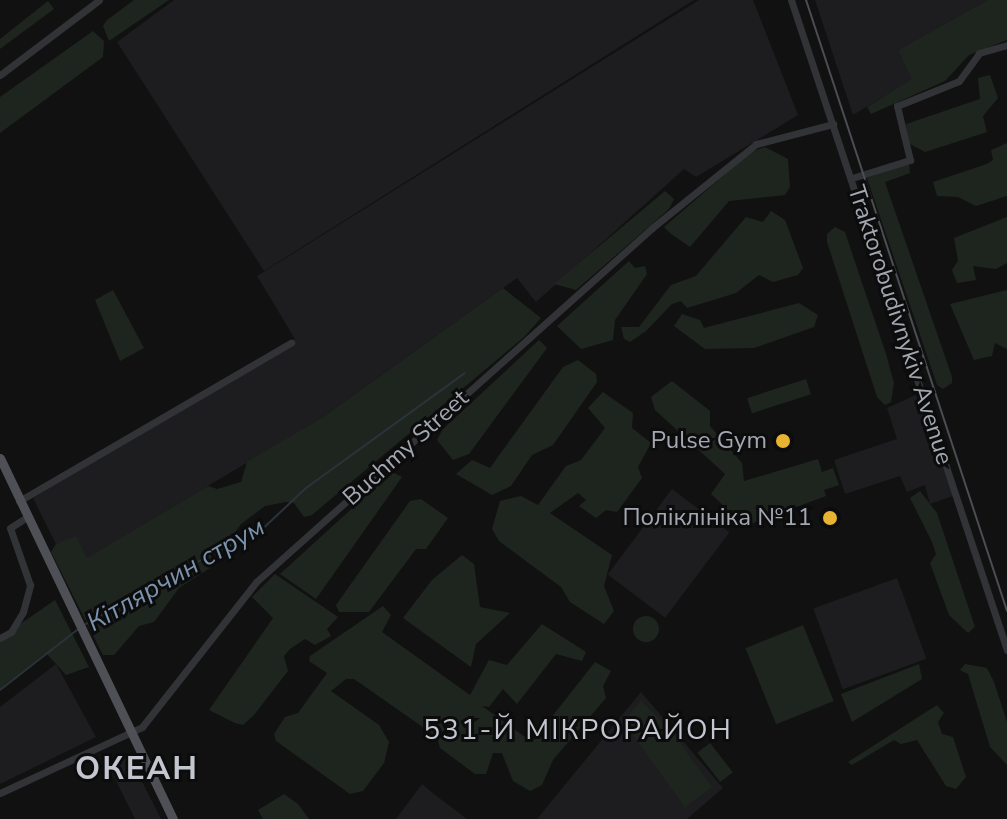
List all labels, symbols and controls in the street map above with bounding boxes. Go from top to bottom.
street label: Traktorobudivnykiv Avenue [841,182,959,468]
street label: Buchmy Street [337,384,475,512]
place label: Pulse Gym [651,427,767,455]
marker: Pulse Gym [774,432,792,450]
place label: Поліклініка №11 [622,504,812,532]
marker: Поліклініка №11 [819,507,841,529]
water label: Кітлярчин струм [82,511,270,639]
district label: 531-Й МІКРОРАЙОН [423,713,733,747]
district label: ОКЕАН [75,750,199,788]

